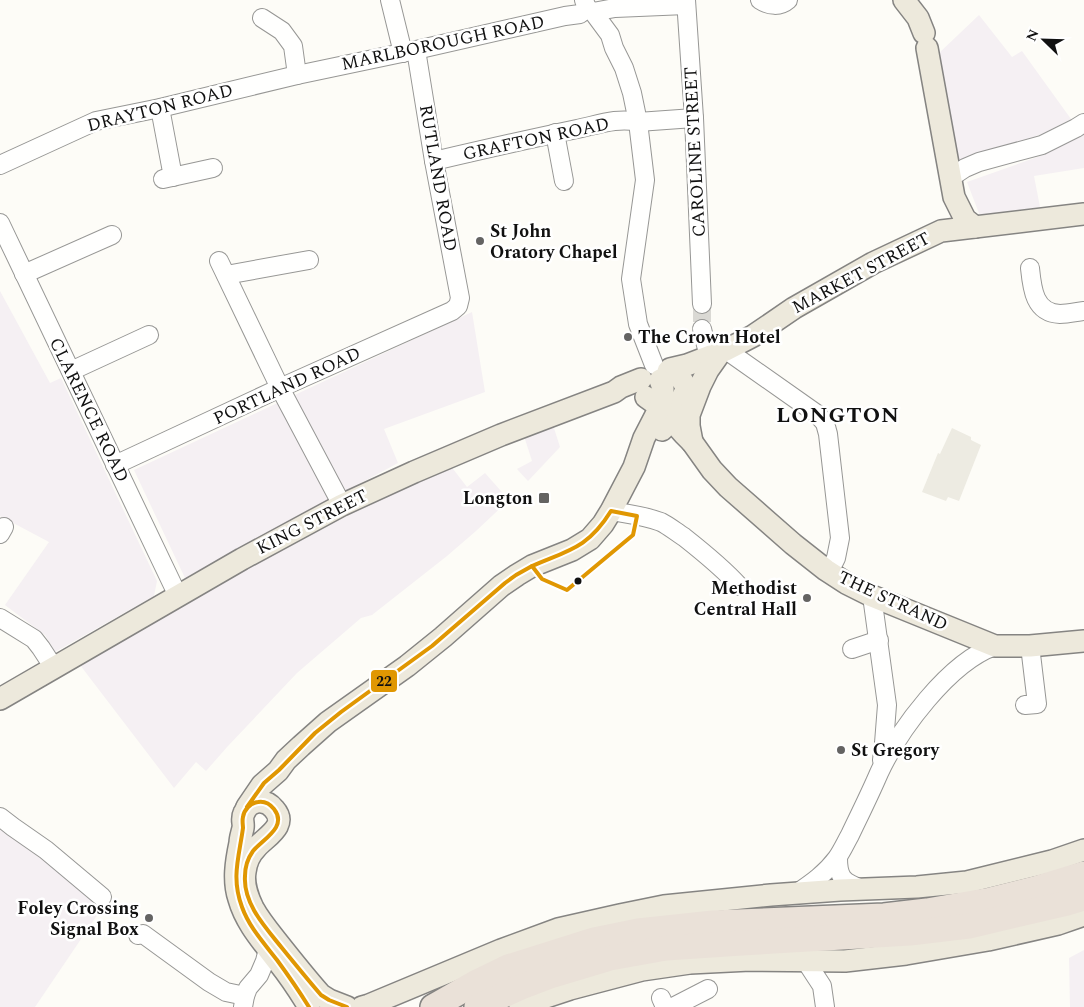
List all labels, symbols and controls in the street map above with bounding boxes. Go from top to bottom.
street label: MARLBOROUGH ROAD [339,8,547,78]
north arrow [1019,15,1069,65]
text: N [1021,26,1044,44]
street label: CAROLINE STREET [677,66,713,238]
street label: DRAYTON ROAD [84,77,236,139]
street label: RUTLAND ROAD [412,102,464,254]
street label: GRAFTON ROAD [460,110,612,168]
place label: St John Oratory Chapel [490,218,618,266]
street label: MARKET STREET [787,225,935,321]
marker: St John Oratory Chapel [474,235,486,247]
place label: The Crown Hotel [638,324,781,351]
marker: The Crown Hotel [622,331,634,343]
street label: CLARENCE ROAD [42,333,136,487]
street label: PORTLAND ROAD [209,340,365,432]
district label: LONGTON [776,399,900,432]
street label: KING STREET [252,482,372,562]
place label: Longton [463,485,533,512]
marker: Longton [537,491,551,505]
street label: THE STRAND [834,564,952,638]
place label: Methodist Central Hall [694,575,797,623]
unlabelled marker [573,576,583,586]
marker: Methodist Central Hall [801,592,813,604]
line badge: 22 [370,669,398,693]
text: 22 [376,671,392,692]
place label: St Gregory [851,737,940,764]
marker: St Gregory [835,744,847,756]
place label: Foley Crossing Signal Box [17,895,139,943]
marker: Foley Crossing Signal Box [143,912,155,924]

